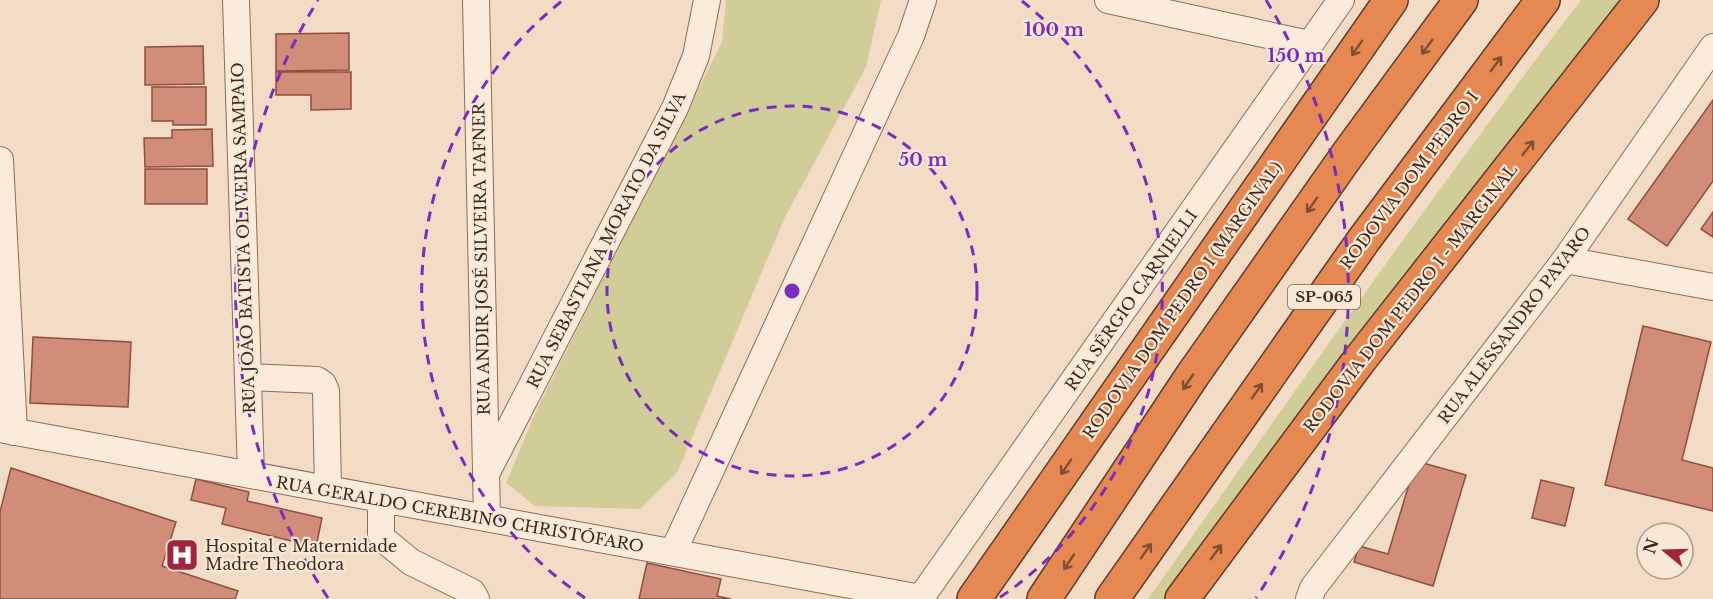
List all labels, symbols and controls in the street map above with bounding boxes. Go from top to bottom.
text: 100 m [1024,19,1084,41]
one-way arrow [1351,39,1363,56]
one-way arrow [1421,39,1433,55]
text: 150 m [1268,45,1325,67]
one-way arrow [1489,56,1502,72]
street label: RUA JOÃO BATISTA OLIVEIRA SAMPAIO [226,62,259,414]
street label: RODOVIA DOM PEDRO I [1335,87,1483,273]
street label: RUA SEBASTIANA MORATO DA SILVA [522,88,690,391]
street label: RUA ANDIR JOSÉ SILVEIRA TAFNER [468,101,494,415]
one-way arrow [1521,140,1534,156]
text: 50 m [899,149,948,171]
street label: RODOVIA DOM PEDRO I (MARGINAL) [1078,158,1286,442]
street label: RODOVIA DOM PEDRO I - MARGINAL [1299,159,1521,436]
one-way arrow [1306,197,1318,213]
street label: RUA SÉRGIO CARNIELLI [1061,206,1201,394]
street label: RUA ALESSANDRO PAYARO [1433,223,1595,427]
centre of rings [782,281,802,301]
road number: SP-065 [1288,285,1360,309]
one-way arrow [1182,373,1194,390]
one-way arrow [1251,383,1264,399]
one-way arrow [1060,458,1072,474]
street label: RUA GERALDO CEREBINO CHRISTÓFARO [274,472,646,556]
north arrow [1635,521,1695,581]
place label: Hospital e Maternidade Madre Theodora [205,536,397,574]
text: N [1639,536,1663,556]
hospital icon: Hospital e Maternidade Madre Theodora [164,537,200,573]
one-way arrow [1140,543,1152,560]
one-way arrow [1209,544,1222,560]
one-way arrow [1062,553,1075,570]

